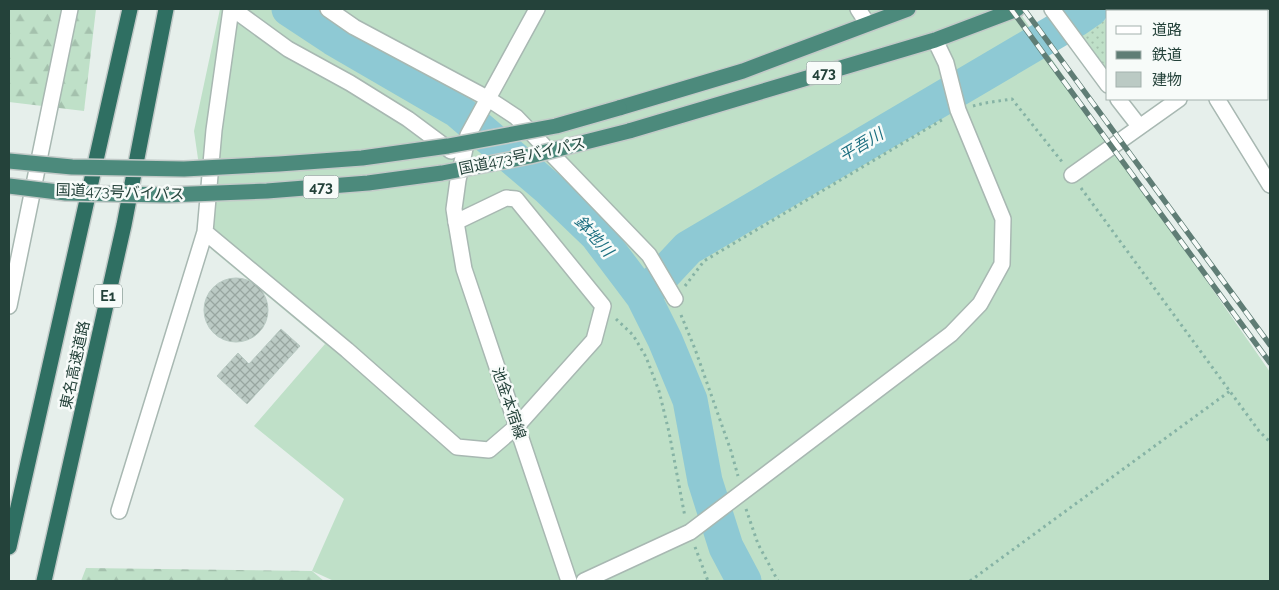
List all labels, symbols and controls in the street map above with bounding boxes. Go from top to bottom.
legend [1106,10,1269,100]
text: 道路 [1152,21,1182,39]
text: 鉄道 [1152,46,1182,64]
road number: 473 [806,62,842,84]
text: 建物 [1152,71,1182,89]
water label: 平吾川 [836,123,888,166]
street label: 国道473号バイパス [457,134,587,178]
road number: 473 [304,176,338,198]
street label: 国道473号バイパス [55,181,185,203]
water label: 鉢地川 [571,212,618,262]
road number: E1 [94,284,122,308]
street label: 東名高速道路 [57,319,93,411]
street label: 池金本宿線 [488,365,530,441]

